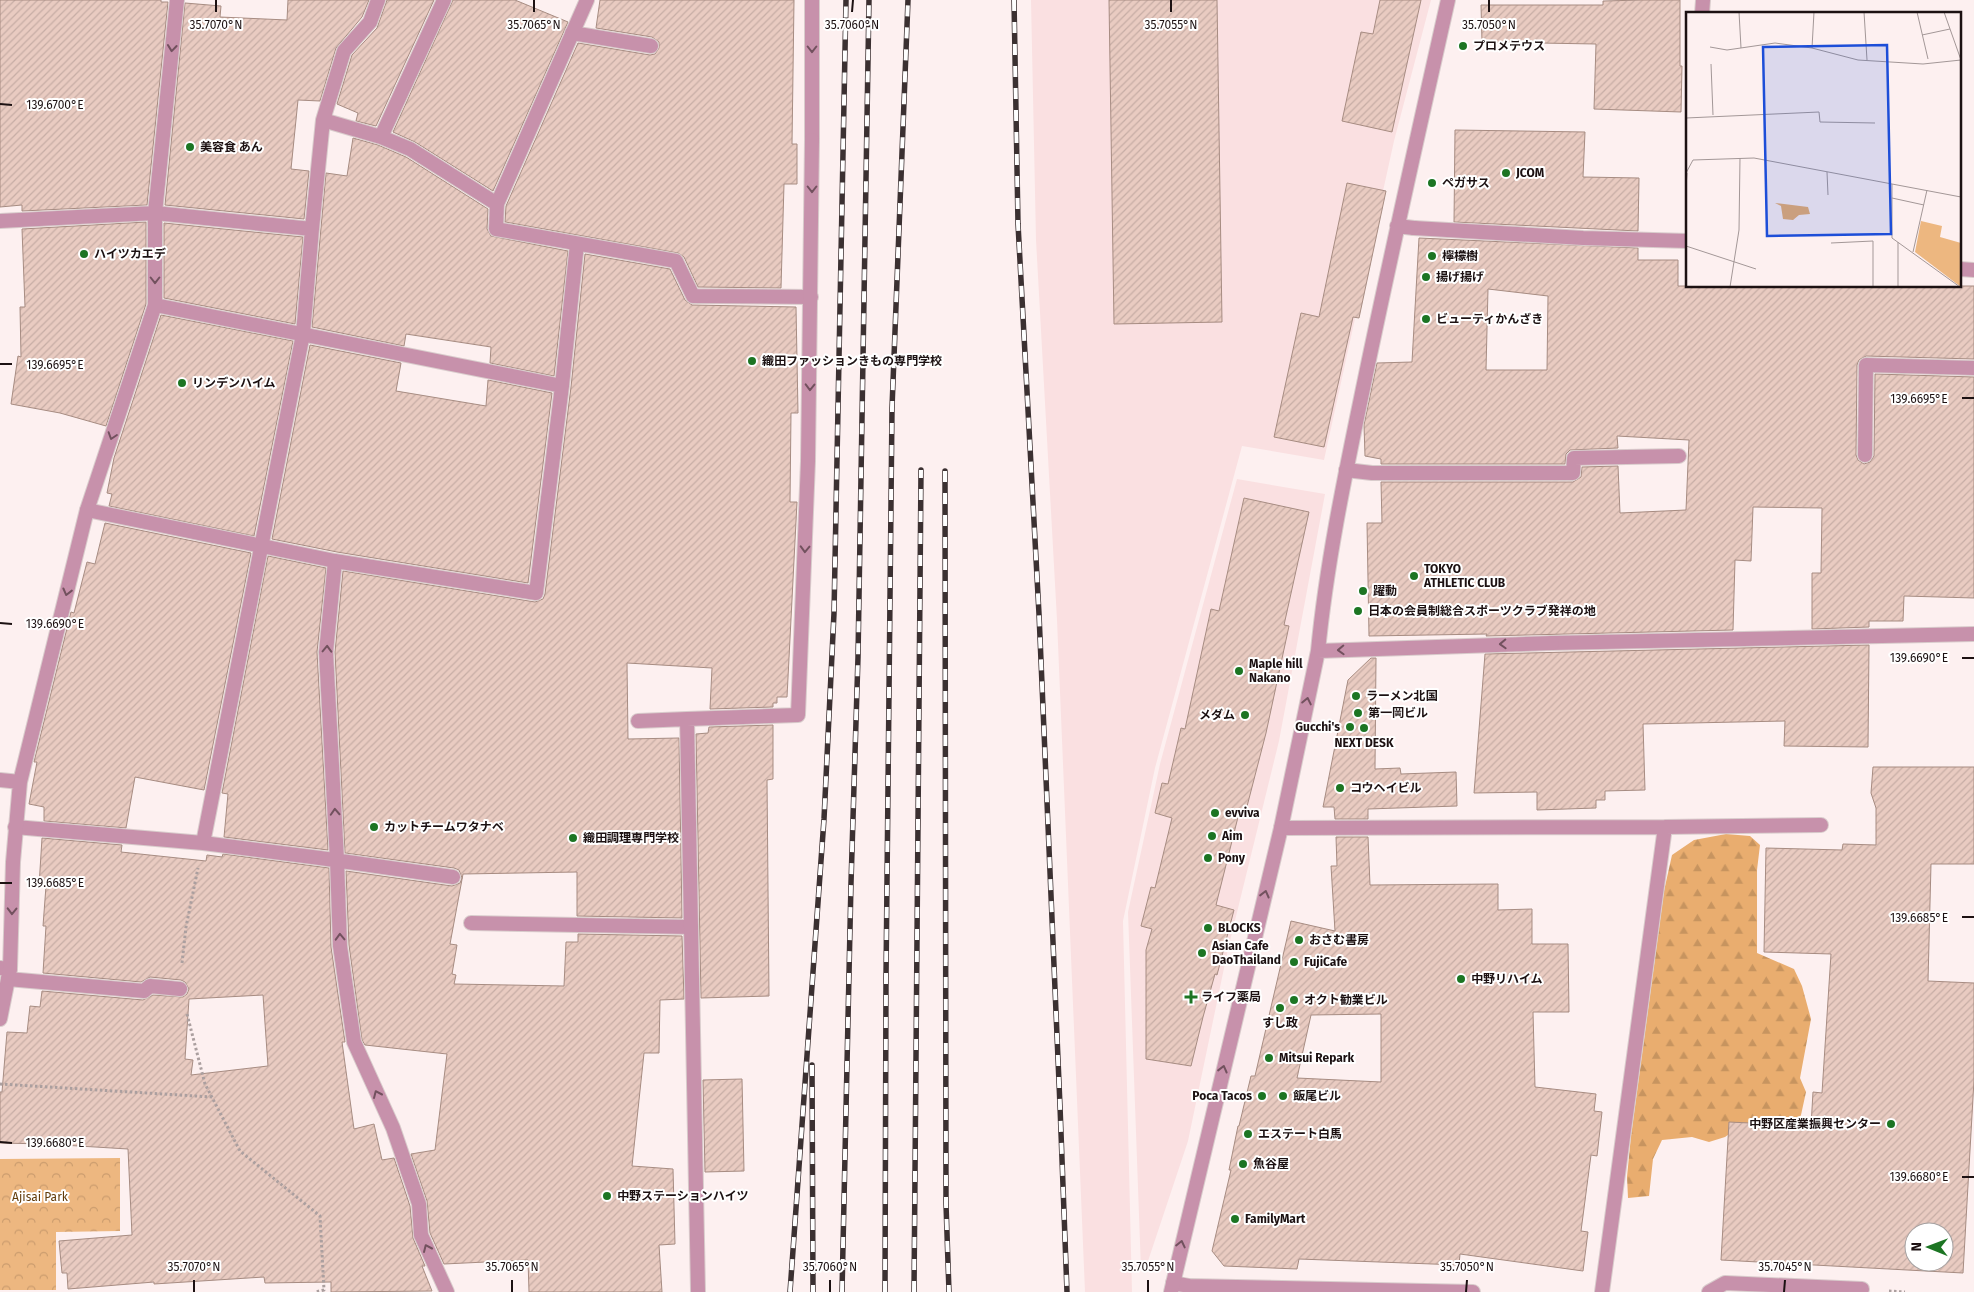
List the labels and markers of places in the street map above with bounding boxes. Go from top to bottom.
place label: プロメテウス [1473,39,1545,53]
marker: プロメテウス [1457,40,1469,52]
place label: 美容食 あん [200,140,263,154]
marker: 美容食 あん [184,141,196,153]
place label: JCOM [1515,166,1545,180]
marker: JCOM [1500,167,1512,179]
place label: ペガサス [1442,176,1490,190]
marker: ペガサス [1426,177,1438,189]
place label: ハイツカエデ [94,247,167,261]
marker: ハイツカエデ [78,248,90,260]
place label: 檸檬樹 [1442,249,1478,263]
marker: 檸檬樹 [1426,250,1438,262]
place label: 揚げ揚げ [1436,270,1484,284]
marker: 揚げ揚げ [1420,271,1432,283]
place label: ビューティかんざき [1436,312,1543,326]
marker: ビューティかんざき [1420,313,1432,325]
place label: 織田ファッションきもの専門学校 [762,354,942,368]
marker: 織田ファッションきもの専門学校 [746,355,758,367]
place label: リンデンハイム [192,376,276,390]
marker: リンデンハイム [176,377,188,389]
place label: TOKYO ATHLETIC CLUB [1423,562,1506,590]
marker: TOKYO ATHLETIC CLUB [1408,570,1420,582]
place label: 躍動 [1373,584,1397,598]
marker: 躍動 [1357,585,1369,597]
place label: 日本の会員制総合スポーツクラブ発祥の地 [1368,604,1596,618]
marker: 日本の会員制総合スポーツクラブ発祥の地 [1352,605,1364,617]
place label: Maple hill Nakano [1249,657,1303,685]
marker: Maple hill Nakano [1233,665,1245,677]
place label: ラーメン北国 [1366,689,1438,703]
marker: ラーメン北国 [1350,690,1362,702]
place label: 第一岡ビル [1368,706,1428,720]
marker: 第一岡ビル [1352,707,1364,719]
place label: メダム [1199,708,1235,722]
marker: メダム [1239,709,1251,721]
place label: Gucchi's [1295,720,1340,734]
marker: Gucchi's [1344,721,1356,733]
marker: NEXT DESK [1358,722,1370,734]
place label: NEXT DESK [1334,736,1394,750]
place label: コウヘイビル [1350,781,1422,795]
marker: コウヘイビル [1334,782,1346,794]
place label: evviva [1225,806,1260,820]
marker: evviva [1209,807,1221,819]
place label: カットチームワタナベ [384,820,504,834]
marker: カットチームワタナベ [368,821,380,833]
place label: Aim [1221,829,1243,843]
marker: Aim [1206,830,1218,842]
place label: 織田調理専門学校 [583,831,679,845]
marker: 織田調理専門学校 [567,832,579,844]
place label: Pony [1218,851,1246,865]
marker: Pony [1202,852,1214,864]
place label: BLOCKS [1218,921,1261,935]
marker: BLOCKS [1202,922,1214,934]
place label: おさむ書房 [1309,933,1369,947]
marker: おさむ書房 [1293,934,1305,946]
place label: Asian Cafe DaoThailand [1211,939,1281,967]
marker: Asian Cafe DaoThailand [1196,947,1208,959]
place label: FujiCafe [1304,955,1348,969]
marker: FujiCafe [1288,956,1300,968]
place label: 中野リハイム [1471,972,1543,986]
marker: 中野リハイム [1455,973,1467,985]
place label: ライフ薬局 [1201,990,1261,1004]
marker: ライフ薬局 [1185,991,1197,1003]
place label: オクト勧業ビル [1304,993,1388,1007]
marker: オクト勧業ビル [1288,994,1300,1006]
marker: すし政 [1274,1002,1286,1014]
place label: すし政 [1262,1016,1298,1030]
place label: Mitsui Repark [1279,1051,1355,1065]
marker: Mitsui Repark [1263,1052,1275,1064]
place label: Poca Tacos [1192,1089,1252,1103]
place label: 飯尾ビル [1293,1089,1341,1103]
marker: Poca Tacos [1256,1090,1268,1102]
marker: 飯尾ビル [1277,1090,1289,1102]
place label: 中野区産業振興センター [1749,1117,1881,1131]
marker: 中野区産業振興センター [1885,1118,1897,1130]
place label: エステート白馬 [1258,1127,1342,1141]
marker: エステート白馬 [1242,1128,1254,1140]
place label: 魚谷屋 [1253,1157,1289,1171]
marker: 魚谷屋 [1237,1158,1249,1170]
place label: 中野ステーションハイツ [617,1189,749,1203]
marker: 中野ステーションハイツ [601,1190,613,1202]
place label: FamilyMart [1245,1212,1306,1226]
marker: FamilyMart [1229,1213,1241,1225]

